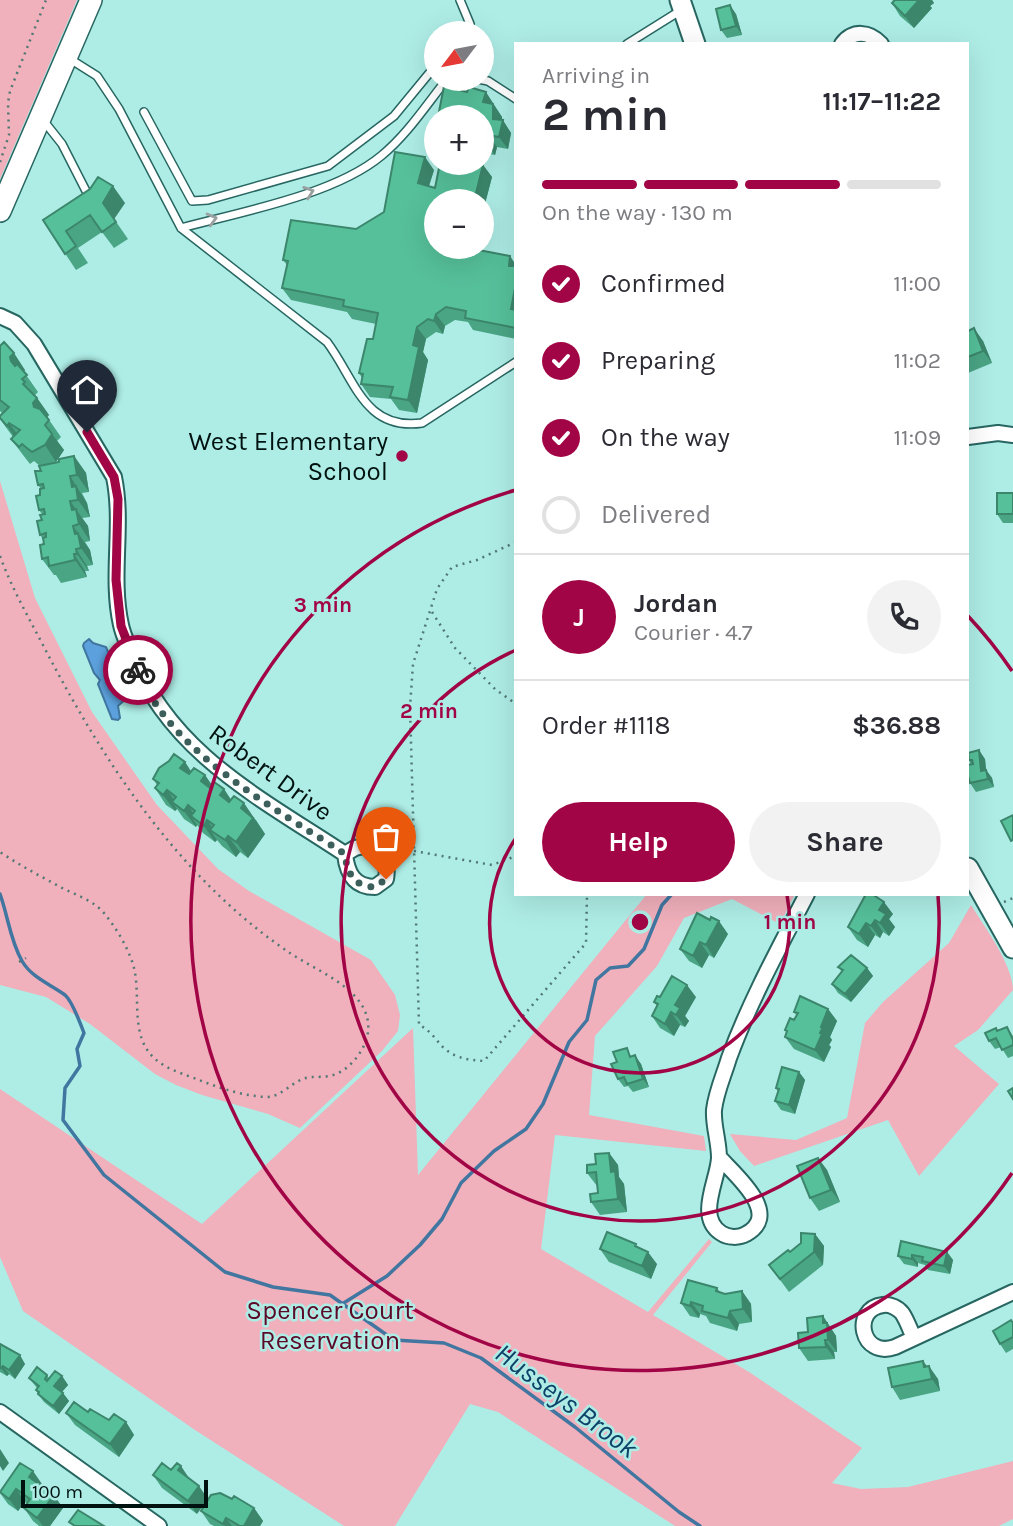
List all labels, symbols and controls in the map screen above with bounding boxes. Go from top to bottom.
north arrow [424,21,494,91]
map controls [424,21,494,259]
text: Arriving in [542,62,650,89]
text: 11:17–11:22 [823,86,941,117]
text: 2 min [542,88,669,142]
button: + [424,105,494,175]
one-way arrow [302,186,314,200]
button: − [424,189,494,259]
text: On the way · 130 m [542,199,733,226]
one-way arrow [206,213,218,228]
icon: check [542,265,580,303]
text: Confirmed [601,268,726,299]
text: 11:00 [893,270,941,297]
icon: check [542,342,580,380]
text: Preparing [601,345,715,376]
text: 11:02 [894,347,941,374]
pin [57,360,117,432]
icon: home [68,371,106,409]
icon: check [542,419,580,457]
text: On the way [601,422,730,453]
text: 11:09 [894,424,941,451]
place label: West Elementary School [188,426,388,487]
marker: West Elementary School [394,448,410,464]
text: Delivered [601,499,711,530]
button: phone [867,580,941,654]
text: Jordan [634,588,718,619]
text: 3 min [294,593,352,617]
text: J [573,602,585,633]
text: Courier · 4.7 [634,619,753,646]
courier [103,635,173,705]
icon: bike [119,651,157,689]
text: 2 min [400,699,458,723]
text: Order #1118 [542,710,671,741]
text: $36.88 [852,710,941,741]
street label: Robert Drive [203,717,338,828]
button: Help [542,802,735,882]
button: Share [749,802,941,882]
pin [356,807,416,879]
icon: bag [367,818,405,856]
centre of rings [628,910,652,934]
text: 1 min [764,910,816,934]
park label: Spencer Court Reservation [246,1295,414,1356]
water label: Husseys Brook [489,1336,645,1465]
scale bar [21,1477,208,1509]
text: 100 m [32,1481,83,1503]

